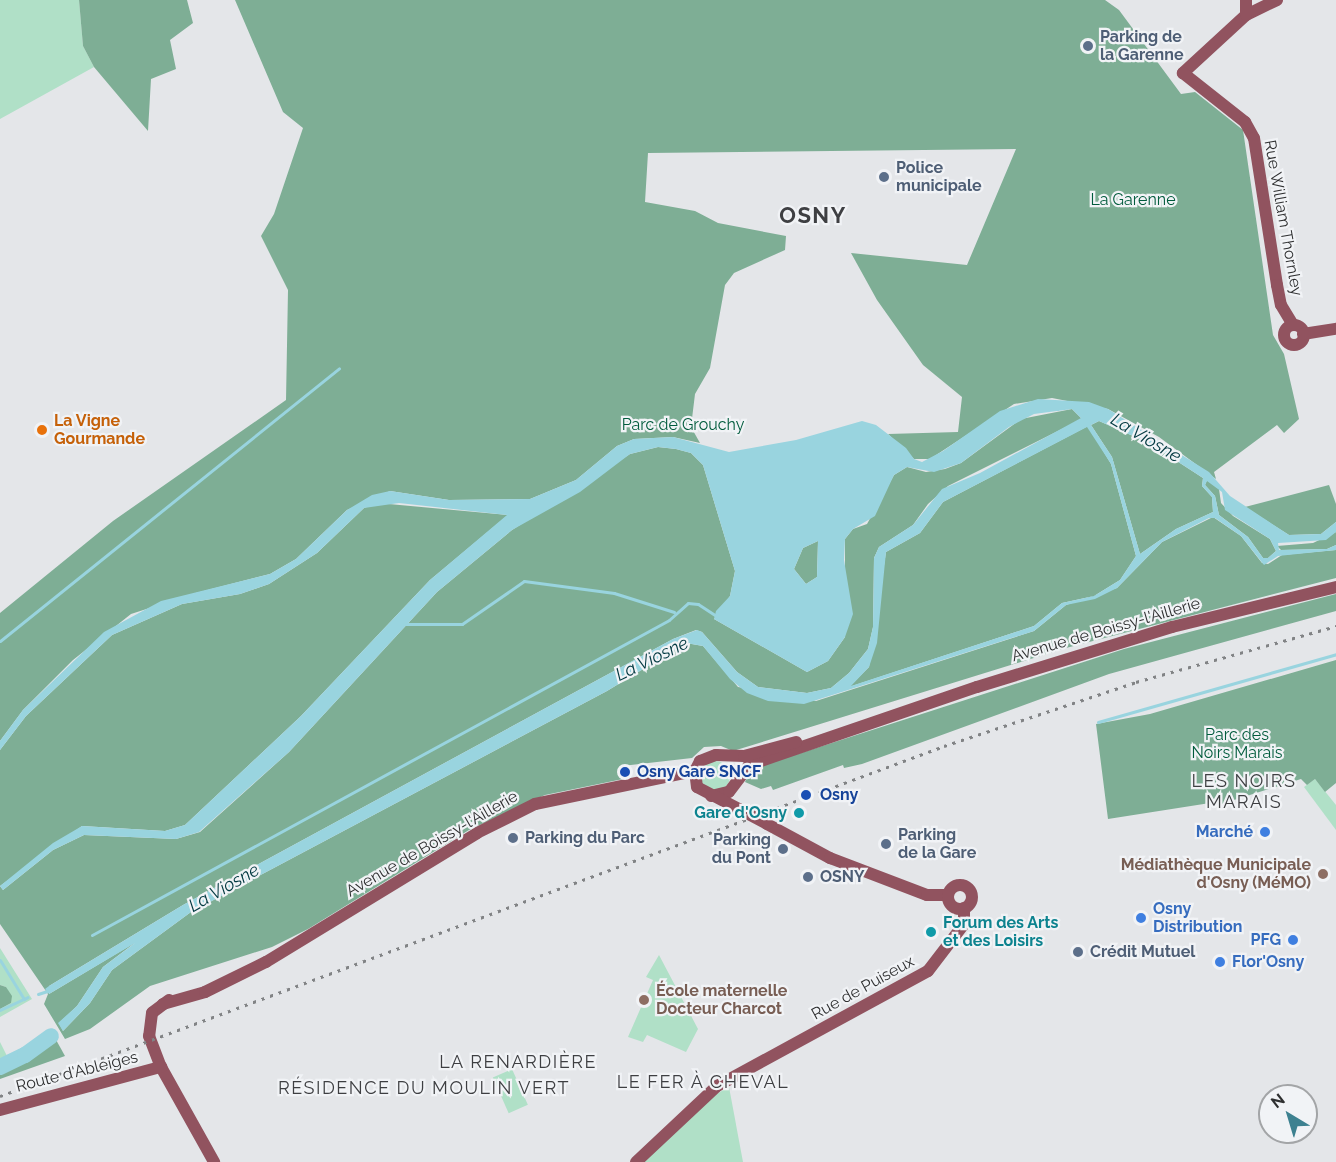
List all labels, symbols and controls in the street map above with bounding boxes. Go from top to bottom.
place label: Parking de la Garenne [1100,27,1183,65]
marker: Parking de la Garenne [1081,39,1095,53]
street label: Rue William Thornley [1260,138,1306,298]
place label: Police municipale [896,158,982,196]
marker: Police municipale [877,170,891,184]
park label: La Garenne [1090,190,1176,210]
district label: OSNY [779,203,847,229]
water label: La Viosne [1107,408,1185,468]
place label: La Vigne Gourmande [54,411,145,449]
park label: Parc de Grouchy [622,415,744,435]
marker: La Vigne Gourmande [35,423,49,437]
street label: Avenue de Boissy-l'Aillerie [1010,594,1202,666]
water label: La Viosne [612,632,692,686]
park label: Parc des Noirs Marais [1192,725,1282,763]
place label: Osny Gare SNCF [637,762,762,782]
marker: Osny Gare SNCF [618,765,632,779]
district label: LES NOIRS MARAIS [1192,771,1296,814]
place label: Osny [820,785,858,805]
marker: Osny [797,786,815,804]
street label: Avenue de Boissy-l'Aillerie [343,787,521,901]
place label: Gare d'Osny [694,803,787,823]
marker: Gare d'Osny [792,806,806,820]
place label: Marché [1196,822,1253,842]
place label: Parking de la Gare [898,825,976,863]
marker: Marché [1258,825,1272,839]
place label: Parking du Parc [525,828,645,848]
place label: Parking du Pont [712,830,771,868]
marker: Parking du Parc [506,831,520,845]
marker: Parking de la Gare [879,837,893,851]
marker: Parking du Pont [776,842,790,856]
place label: Médiathèque Municipale d'Osny (MéMO) [1121,855,1311,893]
water label: La Viosne [184,859,264,917]
place label: OSNY [820,867,865,887]
marker: Médiathèque Municipale d'Osny (MéMO) [1316,867,1330,881]
marker: OSNY [801,870,815,884]
place label: Osny Distribution [1153,899,1242,937]
marker: Osny Distribution [1134,911,1148,925]
place label: Forum des Arts et des Loisirs [943,913,1059,951]
marker: Forum des Arts et des Loisirs [924,925,938,939]
place label: PFG [1250,930,1281,950]
marker: PFG [1286,933,1300,947]
place label: Crédit Mutuel [1090,942,1195,962]
marker: Crédit Mutuel [1071,945,1085,959]
street label: Rue de Puiseux [808,952,918,1024]
place label: Flor'Osny [1232,952,1304,972]
marker: Flor'Osny [1213,955,1227,969]
place label: École maternelle Docteur Charcot [656,981,787,1019]
marker: École maternelle Docteur Charcot [637,993,651,1007]
street label: Route d'Ableiges [14,1048,140,1096]
district label: LA RENARDIÈRE [439,1051,597,1073]
district label: LE FER À CHEVAL [616,1071,790,1093]
district label: RÉSIDENCE DU MOULIN VERT [278,1077,570,1099]
north arrow [1258,1084,1318,1144]
text: N [1267,1090,1289,1112]

